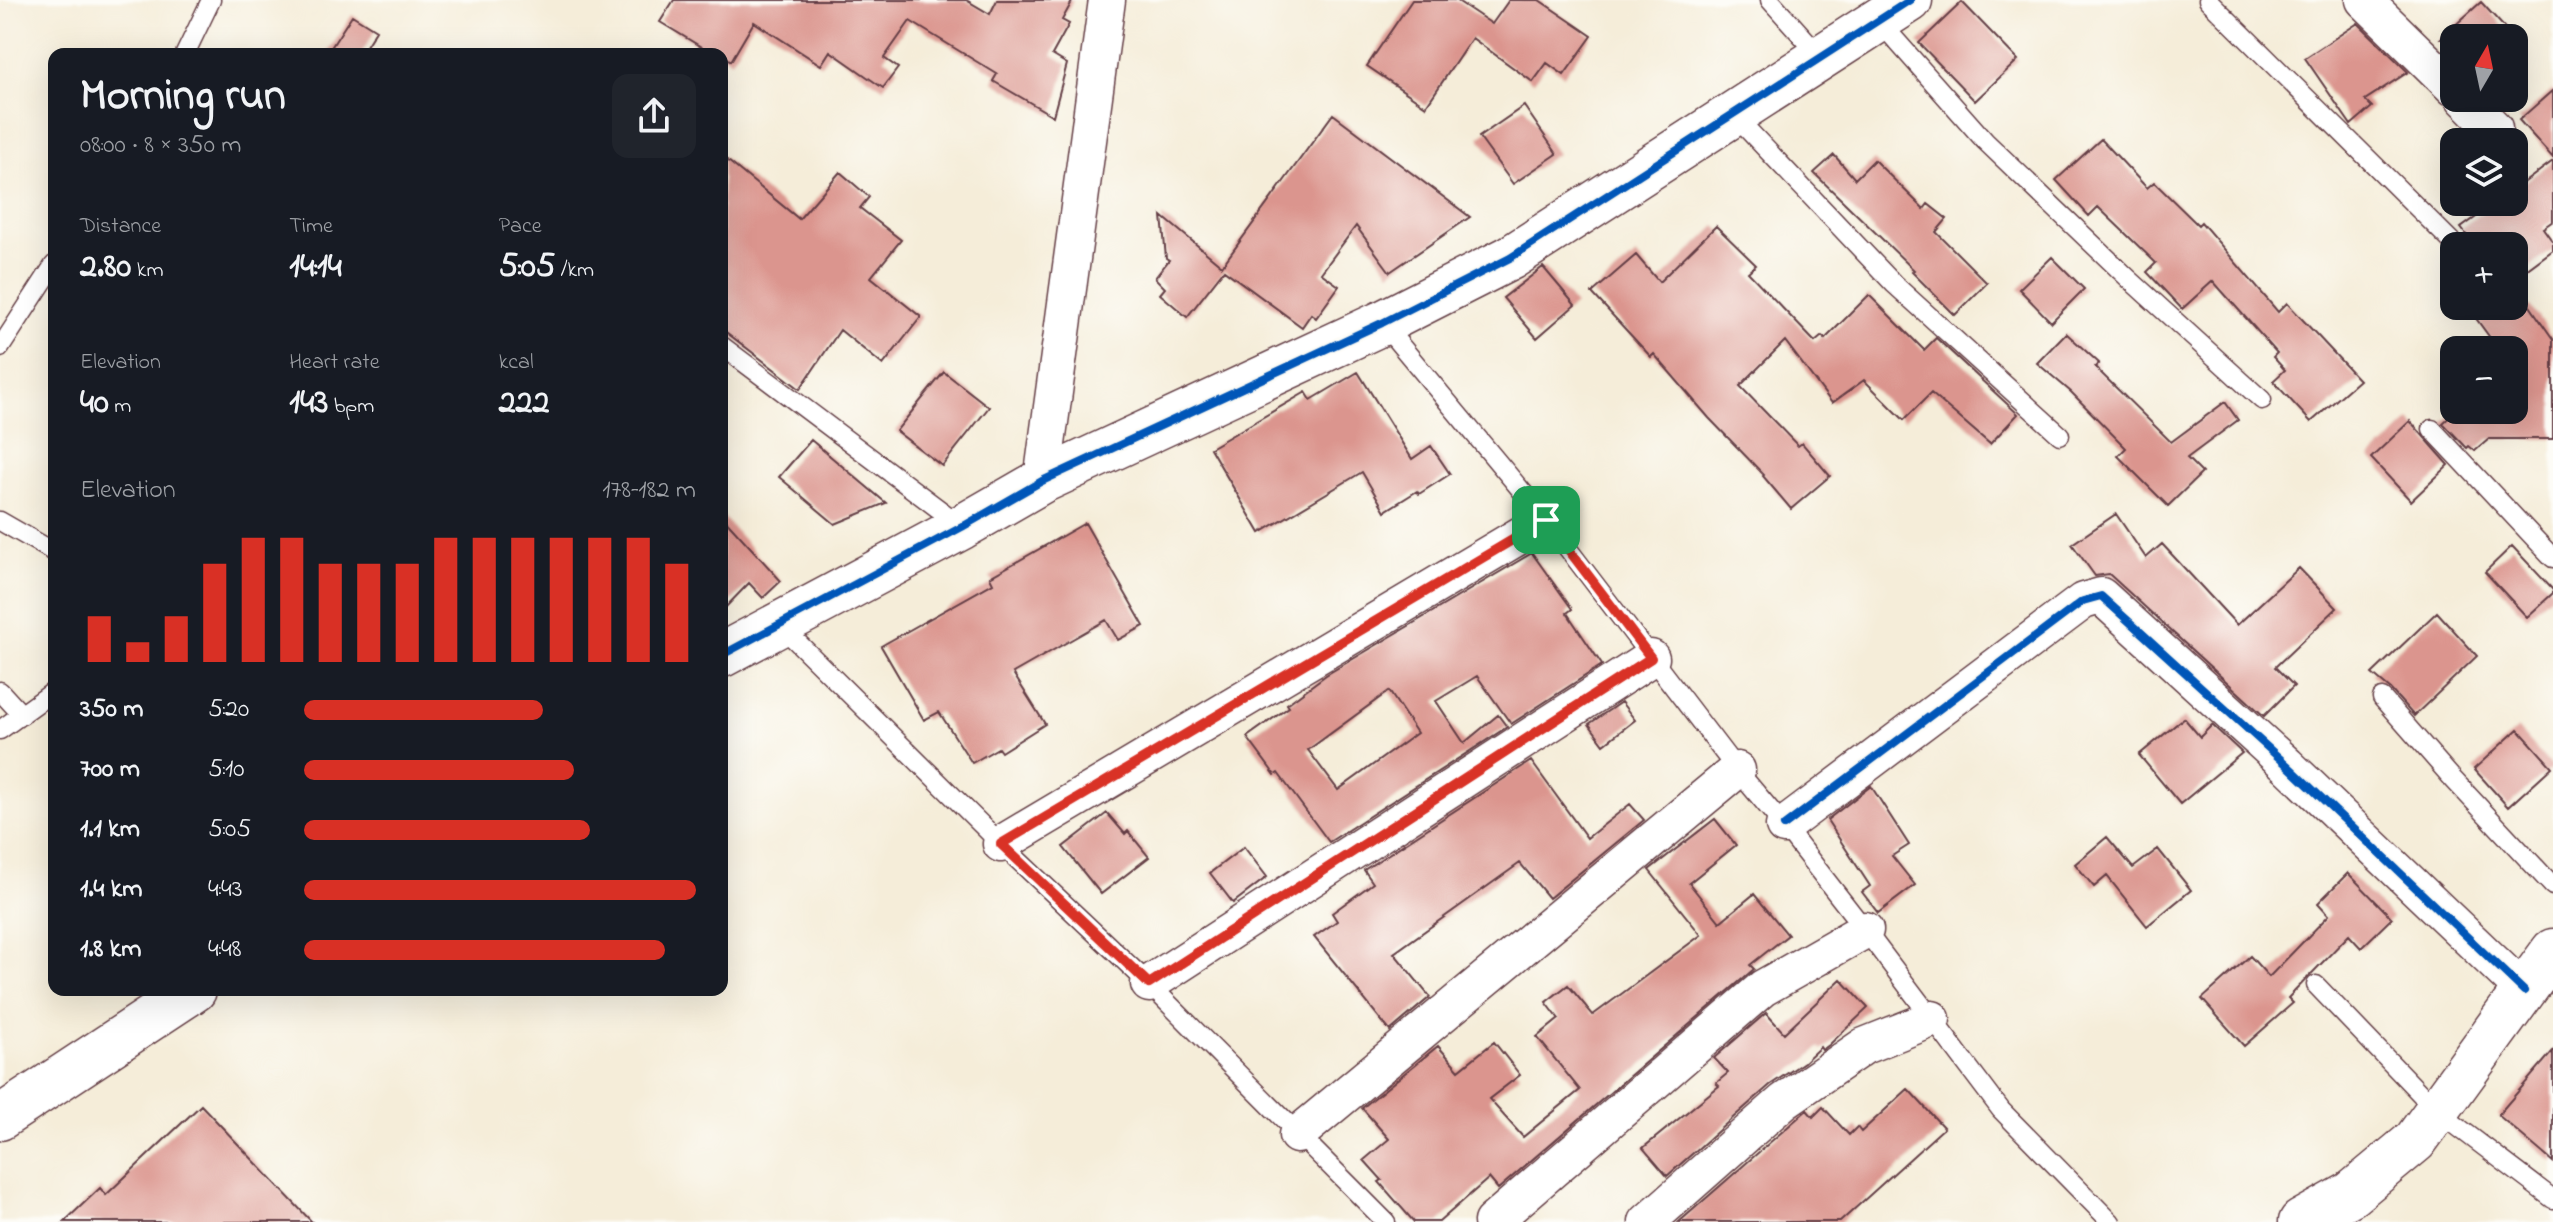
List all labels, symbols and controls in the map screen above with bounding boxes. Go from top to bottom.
north arrow [2440,24,2528,112]
map controls [2440,24,2528,424]
text: Morning run [80,65,286,129]
button: share [612,74,696,158]
text: 08:00 · 8 × 350 m [80,127,242,165]
button: layers [2440,128,2528,216]
text: Distance [80,211,161,243]
text: Time [289,211,333,243]
text: Pace [499,211,542,243]
button: + [2440,232,2528,320]
text: 2.80 [80,243,131,293]
text: 14:14 [289,243,342,293]
text: 5:05 [499,243,555,293]
text: km [131,255,164,287]
text: /km [555,255,594,287]
button: − [2440,336,2528,424]
text: Elevation [80,347,161,379]
text: Heart rate [289,347,380,379]
text: kcal [499,347,534,379]
text: 40 [80,379,109,429]
text: 143 [289,379,328,429]
text: 222 [499,379,549,429]
text: m [109,391,131,423]
text: bpm [328,391,374,423]
text: Elevation [80,472,176,510]
text: 178–182 m [602,472,696,510]
pin [1512,486,1580,554]
icon: arrive [1524,498,1568,542]
text: 350 m [80,691,144,729]
text: 5:20 [208,691,249,729]
text: 700 m [80,751,140,789]
text: 5:10 [208,751,245,789]
text: 1.1 km [80,811,140,849]
text: 5:05 [208,811,251,849]
text: 1.4 km [80,871,142,909]
text: 4:43 [208,871,242,909]
text: 1.8 km [80,931,141,969]
text: 4:48 [208,931,241,969]

